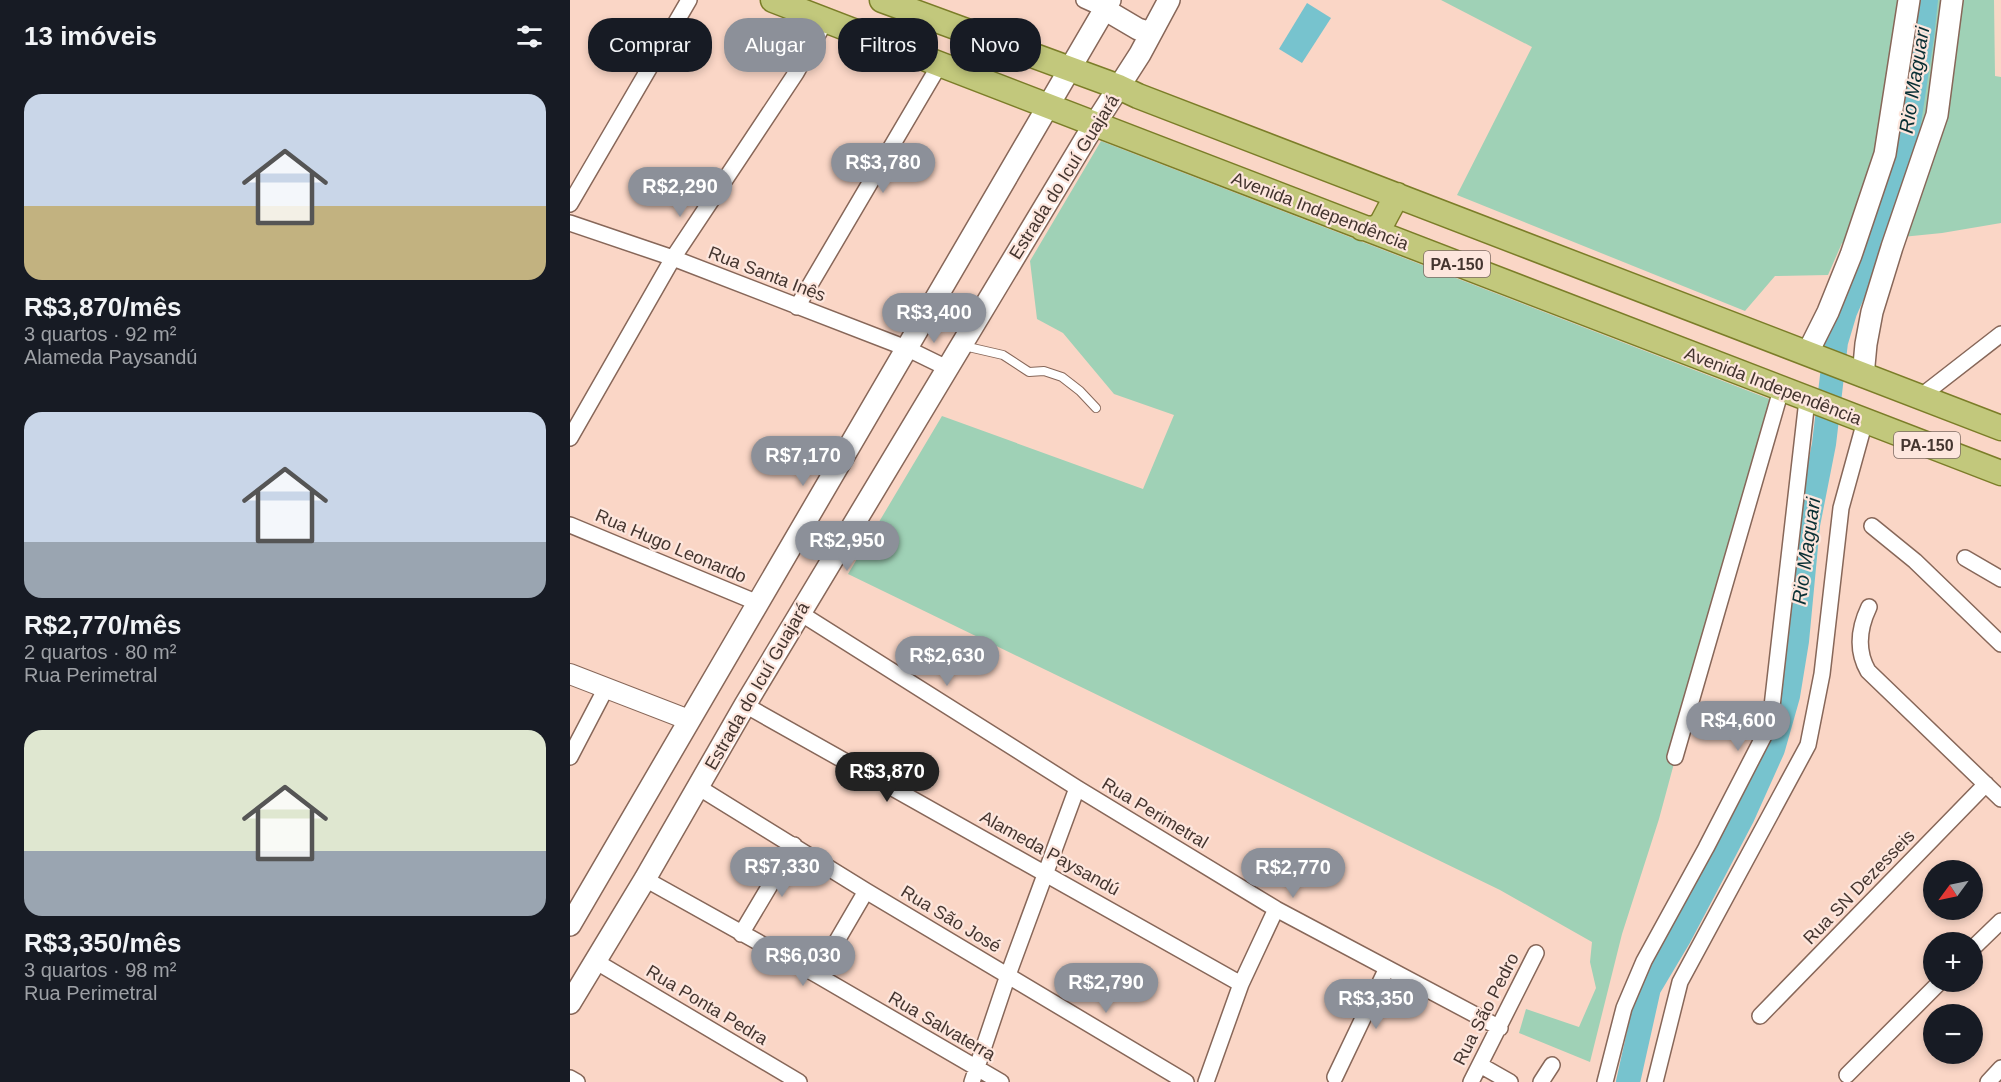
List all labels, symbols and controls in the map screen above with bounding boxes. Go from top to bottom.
chip: Comprar [588,18,712,72]
chip: Alugar [724,18,826,72]
chip: Filtros [838,18,938,72]
chip: Novo [950,18,1041,72]
icon: filters [513,20,546,53]
text: 13 imóveis [24,21,157,51]
water label: Rio Maguari [1895,24,1933,135]
street label: Estrada do Icuí Guajará [1005,90,1123,263]
icon: home [231,133,339,241]
pin: R$3,780 [828,143,938,194]
text: R$3,780 [845,151,921,173]
pin: R$2,290 [625,167,735,218]
street label: Avenida Independência [1229,168,1412,254]
text: R$2,290 [642,175,718,197]
street label: Rua Santa Inês [705,242,829,306]
road number: PA-150 [1424,251,1490,277]
text: R$3,870/mês [24,292,182,322]
pin: R$3,400 [879,293,989,344]
text: R$3,400 [896,301,972,323]
text: 3 quartos · 92 m² [24,323,176,345]
street label: Avenida Independência [1682,343,1865,429]
text: Alameda Paysandú [24,346,197,368]
road number: PA-150 [1894,432,1960,458]
pin: R$7,170 [748,436,858,487]
text: R$7,170 [765,444,841,466]
icon: home [231,451,339,559]
water label: Rio Maguari [1788,496,1824,606]
street label: Rua Hugo Leonardo [592,505,750,587]
pin: R$2,950 [792,521,902,572]
text: R$2,950 [809,529,885,551]
street label: Estrada do Icuí Guajará [701,598,814,773]
text: R$2,770/mês [24,610,182,640]
pin: R$2,630 [892,636,1002,687]
text: 2 quartos · 80 m² [24,641,176,663]
text: R$2,630 [909,644,985,666]
text: Rua Perimetral [24,664,157,686]
pin: R$4,600 [1683,701,1793,752]
text: R$4,600 [1700,709,1776,731]
pin: R$3,870 [832,752,942,803]
text: R$3,870 [849,760,925,782]
icon: home [231,769,339,877]
street label: Rua Perimetral [1098,774,1212,852]
street label: Alameda Paysandú [977,806,1123,900]
street label: Rua SN Dezesseis [1799,826,1919,948]
pin: R$7,330 [727,847,837,898]
pin: R$2,770 [1238,848,1348,899]
text: R$7,330 [744,855,820,877]
text: R$2,770 [1255,856,1331,878]
north arrow [1923,860,1983,920]
map controls [1923,860,1983,1064]
street label: Rua São José [897,881,1005,957]
text: R$3,350/mês [24,928,182,958]
button: + [1923,932,1983,992]
pin: R$6,030 [748,936,858,987]
text: R$6,030 [765,944,841,966]
street label: Rua São Pedro [1449,950,1523,1068]
text: 3 quartos · 98 m² [24,959,176,981]
street label: Rua Ponta Pedra [643,961,772,1050]
pin: R$2,790 [1051,963,1161,1014]
text: R$2,790 [1068,971,1144,993]
pin: R$3,350 [1321,979,1431,1030]
text: Rua Perimetral [24,982,157,1004]
street label: Rua Salvaterra [885,987,1000,1065]
text: R$3,350 [1338,987,1414,1009]
button: − [1923,1004,1983,1064]

